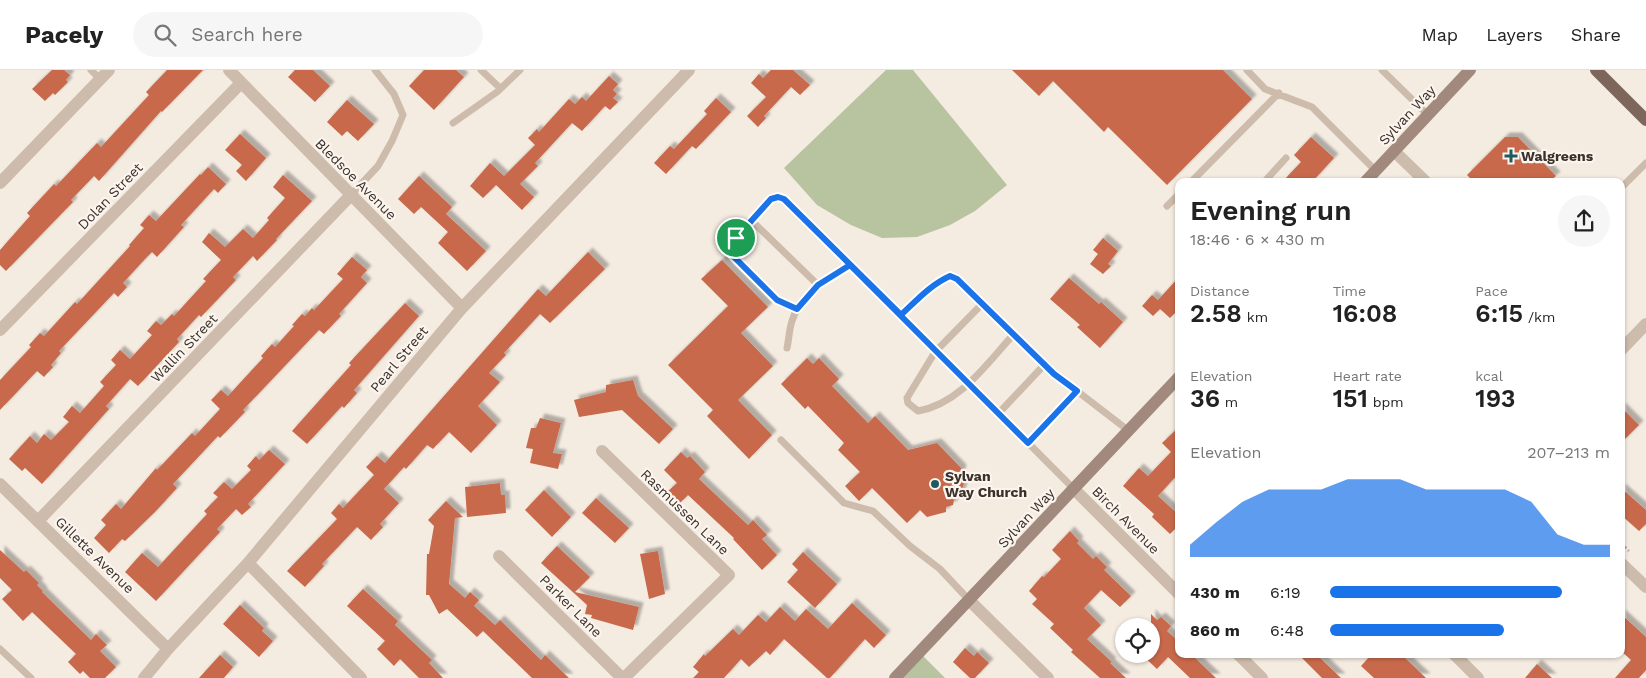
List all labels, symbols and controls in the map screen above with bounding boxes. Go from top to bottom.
search box [133,12,483,57]
text: Pacely [25,21,103,49]
icon: search [151,21,179,49]
text: Search here [191,23,303,46]
text: Map [1421,24,1458,45]
text: Layers [1486,24,1543,45]
text: Share [1571,24,1621,45]
street label: Sylvan Way [1375,81,1439,148]
street label: Bledsoe Avenue [312,135,400,223]
place label: Walgreens [1521,148,1594,164]
marker: Walgreens [1505,150,1517,162]
street label: Dolan Street [74,159,146,233]
text: Evening run [1190,194,1351,227]
button: share [1558,195,1610,247]
pin [715,217,757,259]
icon: arrive [722,224,750,252]
text: 18:46 · 6 × 430 m [1190,230,1325,249]
text: Distance [1190,283,1250,299]
text: Time [1333,283,1366,299]
text: Pace [1475,283,1508,299]
text: 2.58 [1190,299,1242,328]
text: 16:08 [1333,299,1397,328]
text: 6:15 [1475,299,1523,328]
text: km [1242,309,1268,325]
text: /km [1523,309,1555,325]
street label: Wallin Street [147,310,221,385]
street label: Pearl Street [367,323,431,395]
text: Elevation [1190,368,1253,384]
text: Heart rate [1333,368,1402,384]
text: kcal [1475,368,1503,384]
text: 36 [1190,384,1220,413]
text: 151 [1333,384,1368,413]
text: 193 [1475,384,1516,413]
text: m [1220,394,1238,410]
text: bpm [1368,394,1404,410]
text: Elevation [1190,443,1261,462]
text: 207–213 m [1527,443,1610,462]
street label: Rasmussen Lane [638,466,732,558]
place label: Sylvan Way Church [945,468,1027,500]
marker: Sylvan Way Church [929,478,941,490]
street label: Birch Avenue [1089,483,1163,557]
street label: Sylvan Way [994,484,1058,551]
street label: Gillette Avenue [52,513,138,597]
street label: Parker Lane [537,572,605,640]
text: 430 m [1190,583,1240,602]
text: 6:19 [1270,583,1301,602]
map controls [1115,618,1160,663]
button: locate [1115,618,1160,663]
text: 860 m [1190,621,1240,640]
text: 6:48 [1270,621,1304,640]

